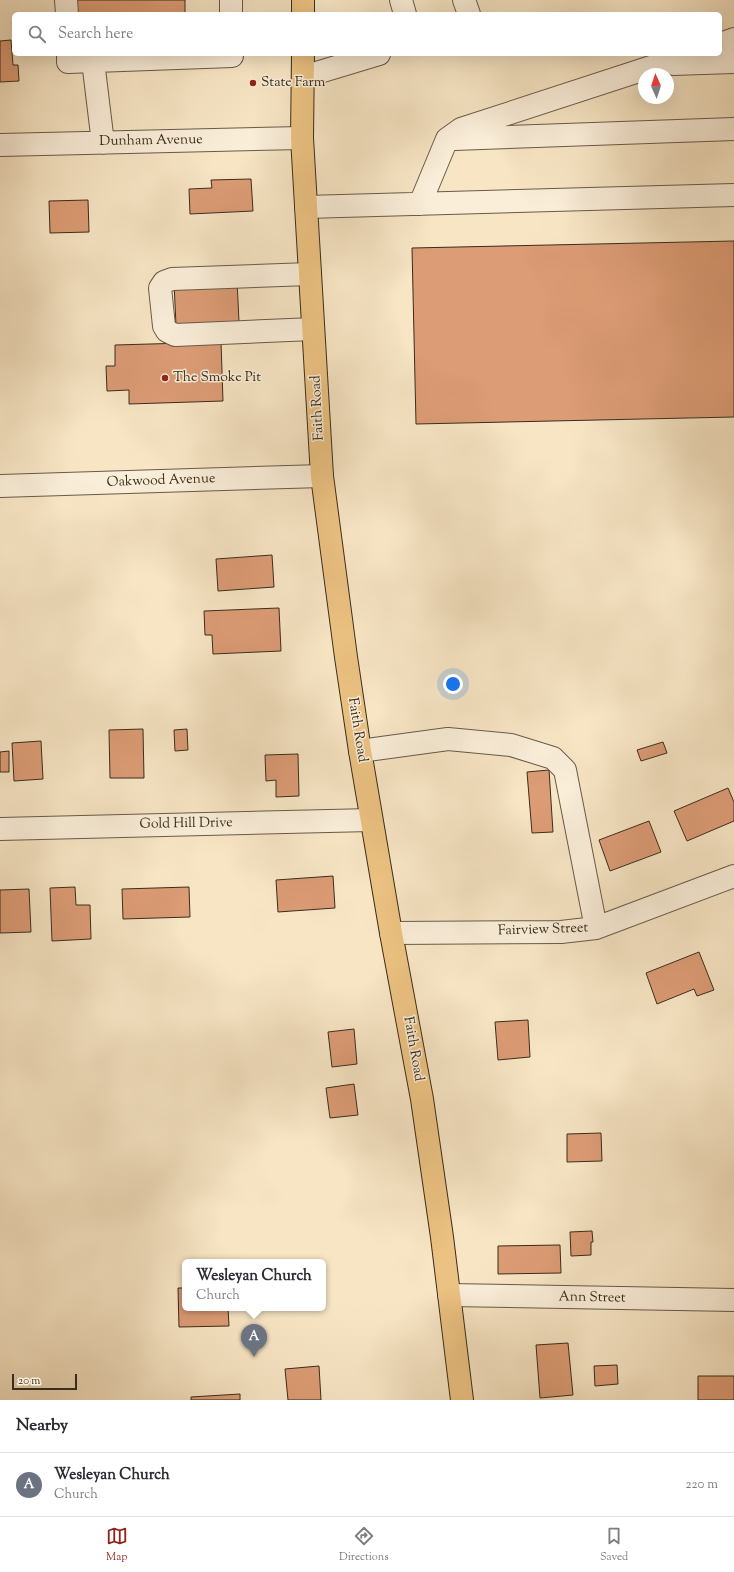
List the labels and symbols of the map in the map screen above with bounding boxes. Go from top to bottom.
north arrow [638,68,674,104]
place label: State Farm [261,73,326,93]
marker: State Farm [248,78,258,88]
street label: Dunham Avenue [99,130,203,152]
place label: The Smoke Pit [173,368,261,388]
marker: The Smoke Pit [160,373,170,383]
street label: Faith Road [306,375,330,441]
street label: Oakwood Avenue [106,469,216,493]
your location [443,674,463,694]
street label: Faith Road [342,696,372,764]
street label: Gold Hill Drive [139,813,233,835]
street label: Fairview Street [498,918,589,942]
street label: Faith Road [397,1015,429,1083]
street label: Ann Street [558,1287,626,1309]
pin: A [241,1324,267,1357]
scale bar [12,1372,77,1391]

